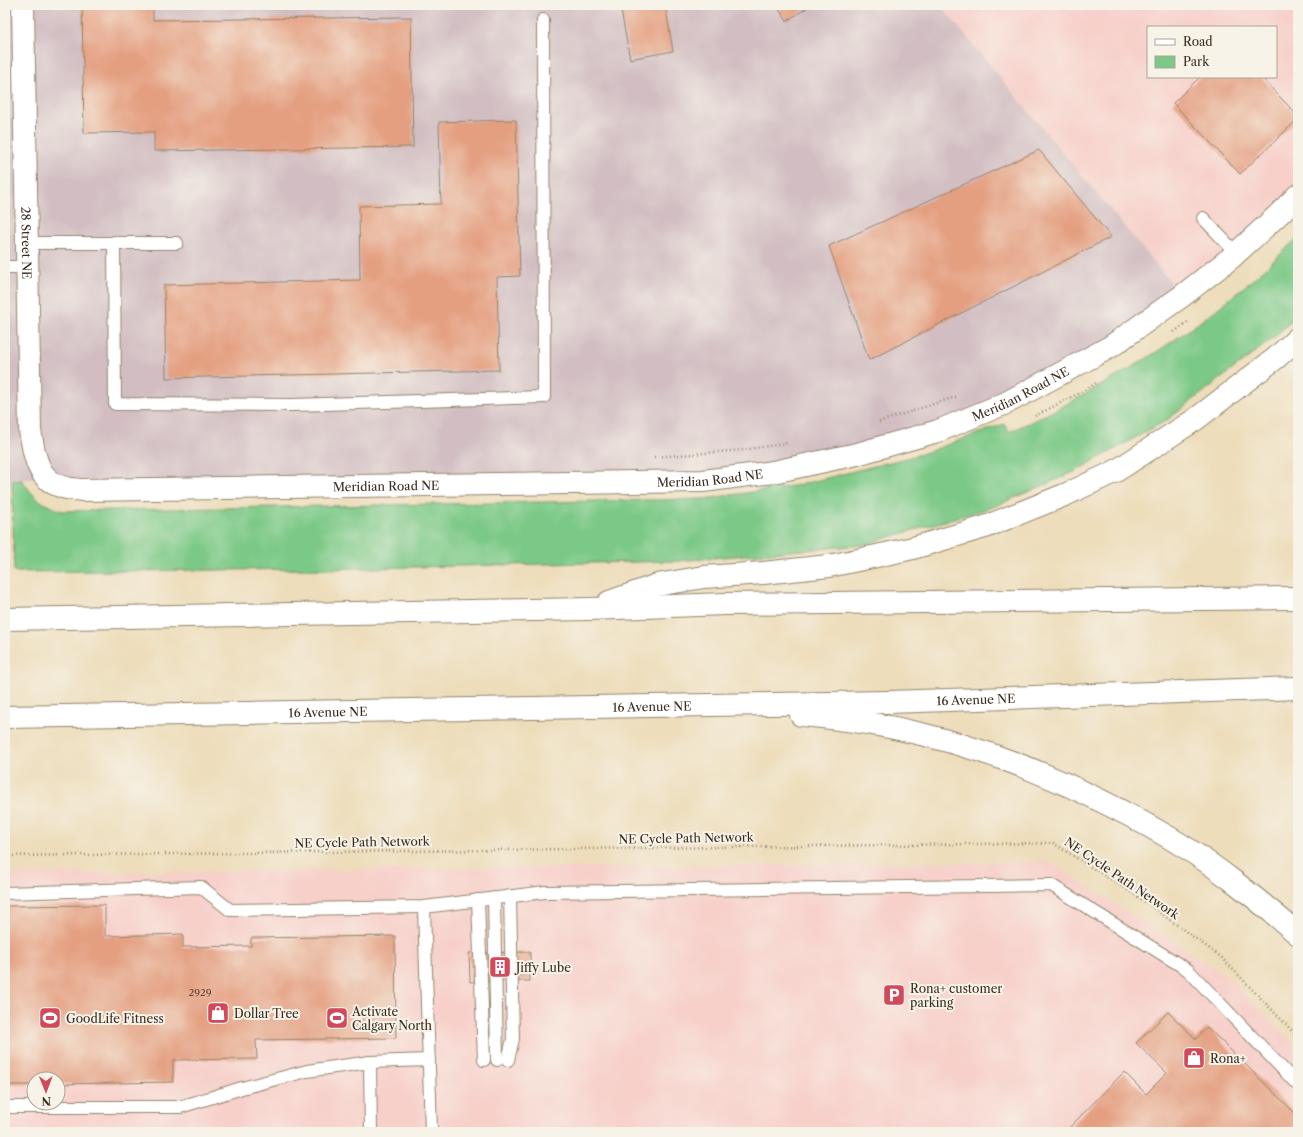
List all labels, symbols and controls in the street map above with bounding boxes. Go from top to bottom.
legend [1147,26,1277,78]
text: Road [1183,34,1213,49]
text: Park [1183,54,1210,69]
street label: 28 Street NE [19,206,35,279]
street label: Meridian Road NE [969,363,1071,424]
street label: Meridian Road NE [657,466,764,489]
street label: Meridian Road NE [333,477,439,494]
street label: 16 Avenue NE [936,690,1016,708]
street label: 16 Avenue NE [612,698,691,714]
street label: 16 Avenue NE [288,703,368,720]
street label: NE Cycle Path Network [618,829,755,847]
street label: NE Cycle Path Network [294,833,431,851]
street label: NE Cycle Path Network [1062,834,1183,923]
building icon: Jiffy Lube [487,954,513,980]
place label: Jiffy Lube [514,960,571,975]
place label: Rona+ customer parking [910,981,1002,1010]
parking icon: Rona+ customer parking [881,982,907,1008]
house number: 2929 [188,986,212,999]
shop icon: Dollar Tree [205,1000,231,1026]
place label: Activate Calgary North [351,1004,433,1033]
sports icon: GoodLife Fitness [37,1005,63,1031]
sports icon: Activate Calgary North [324,1005,350,1031]
place label: Dollar Tree [234,1006,299,1021]
place label: GoodLife Fitness [66,1011,164,1026]
shop icon: Rona+ [1181,1045,1207,1071]
place label: Rona+ [1210,1051,1246,1066]
north arrow [26,1071,66,1111]
text: N [41,1094,51,1108]

